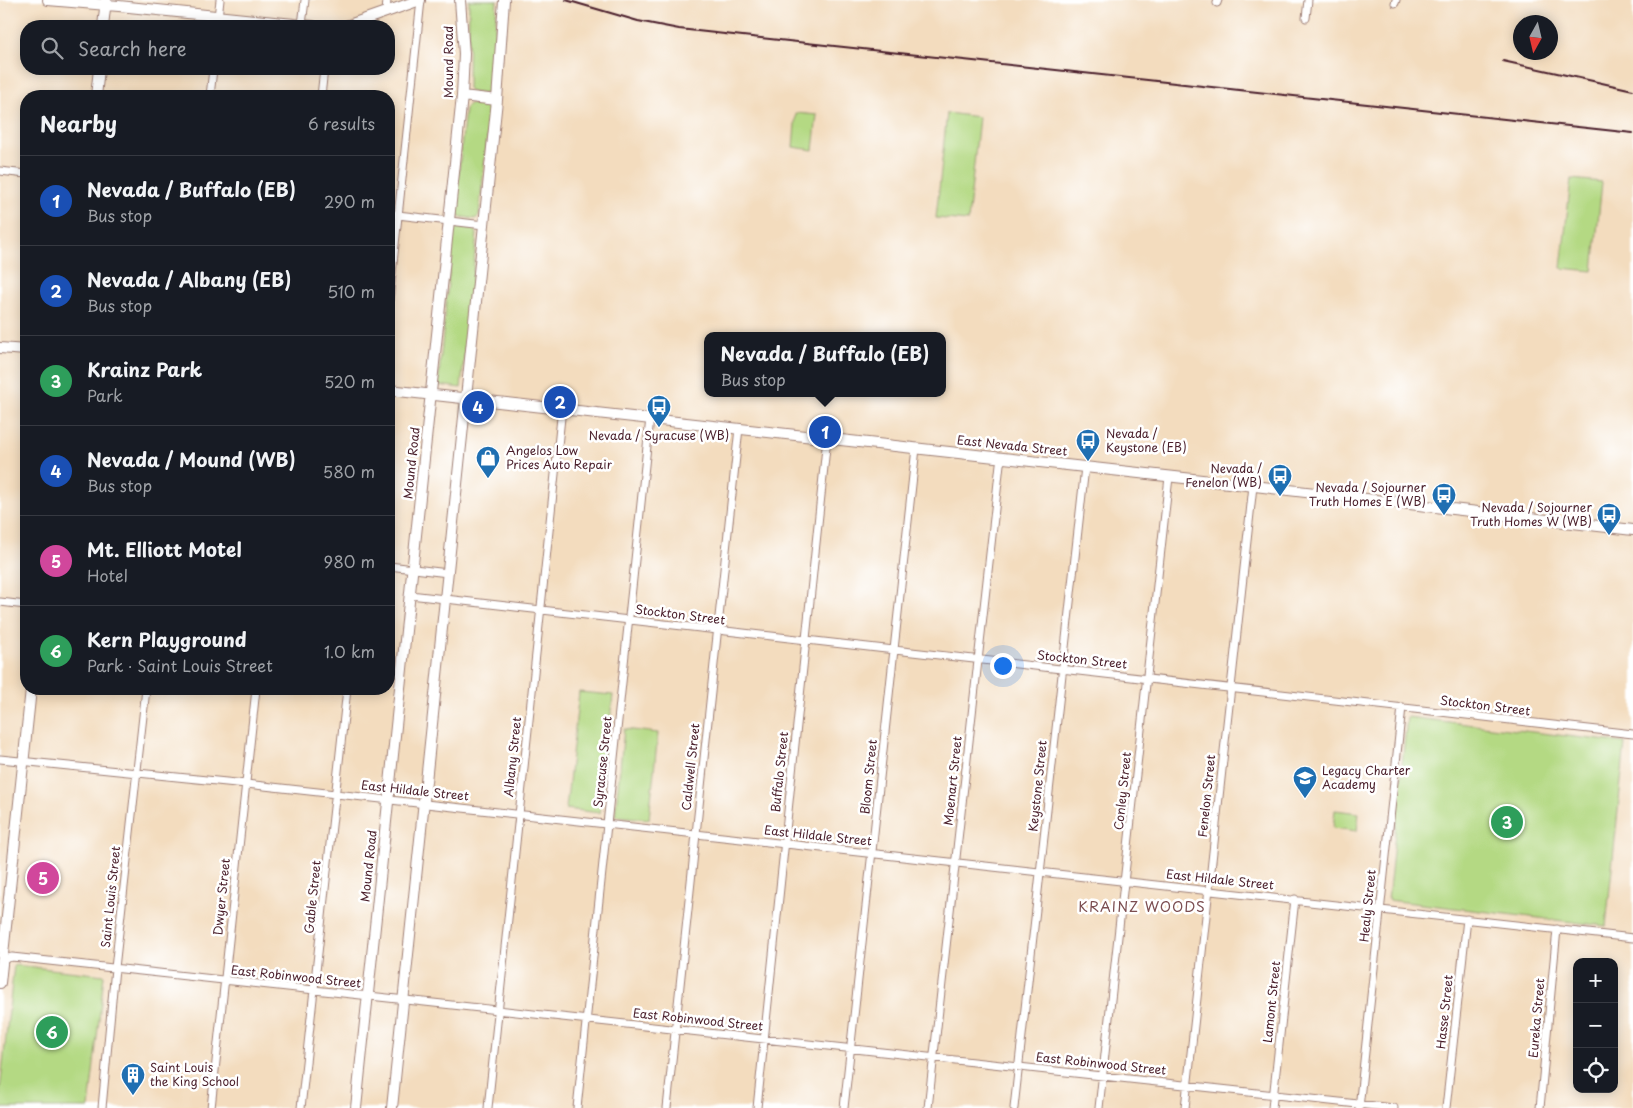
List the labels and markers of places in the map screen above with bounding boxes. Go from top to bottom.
pin: 2 [544,383,576,421]
pin: 4 [462,388,494,426]
bus stop icon: Nevada / Syracuse (WB) [646,394,672,428]
pin: 1 [809,413,841,451]
place label: Nevada / Keystone (EB) [1106,424,1187,456]
place label: Nevada / Syracuse (WB) [589,426,729,444]
bus stop icon: Nevada / Keystone (EB) [1075,428,1101,462]
place label: Angelos Low Prices Auto Repair [506,441,613,473]
shop icon: Angelos Low Prices Auto Repair [475,445,501,479]
place label: Nevada / Fenelon (WB) [1185,459,1262,491]
bus stop icon: Nevada / Fenelon (WB) [1267,463,1293,497]
place label: Nevada / Sojourner Truth Homes E (WB) [1309,478,1426,510]
bus stop icon: Nevada / Sojourner Truth Homes E (WB) [1431,482,1457,516]
place label: Nevada / Sojourner Truth Homes W (WB) [1470,498,1592,530]
bus stop icon: Nevada / Sojourner Truth Homes W (WB) [1596,502,1622,536]
place label: Legacy Charter Academy [1322,761,1411,793]
school or university icon: Legacy Charter Academy [1292,765,1318,799]
pin: 3 [1491,803,1523,841]
pin: 5 [27,859,59,897]
pin: 6 [36,1013,68,1051]
place label: Saint Louis the King School [150,1058,239,1090]
building icon: Saint Louis the King School [120,1062,146,1096]

